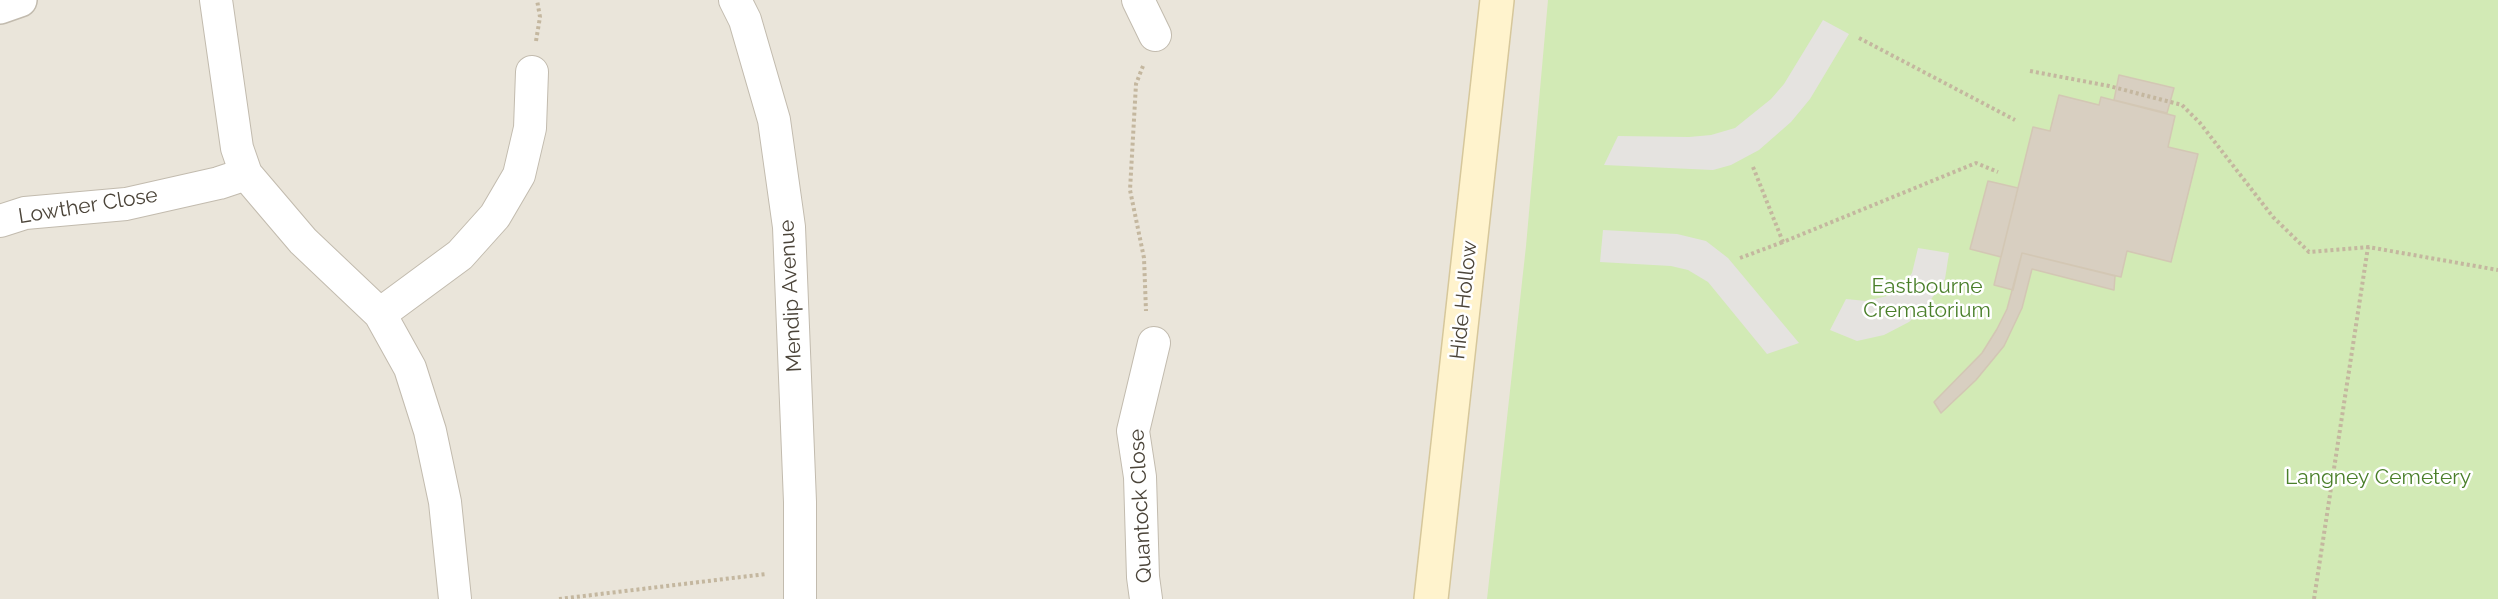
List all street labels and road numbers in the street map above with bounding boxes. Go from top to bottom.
street label: Lowther Close [17,183,159,229]
street label: Mendip Avenue [774,219,808,373]
street label: Hide Hollow [1445,239,1483,361]
street label: Quantock Close [1124,428,1158,584]

